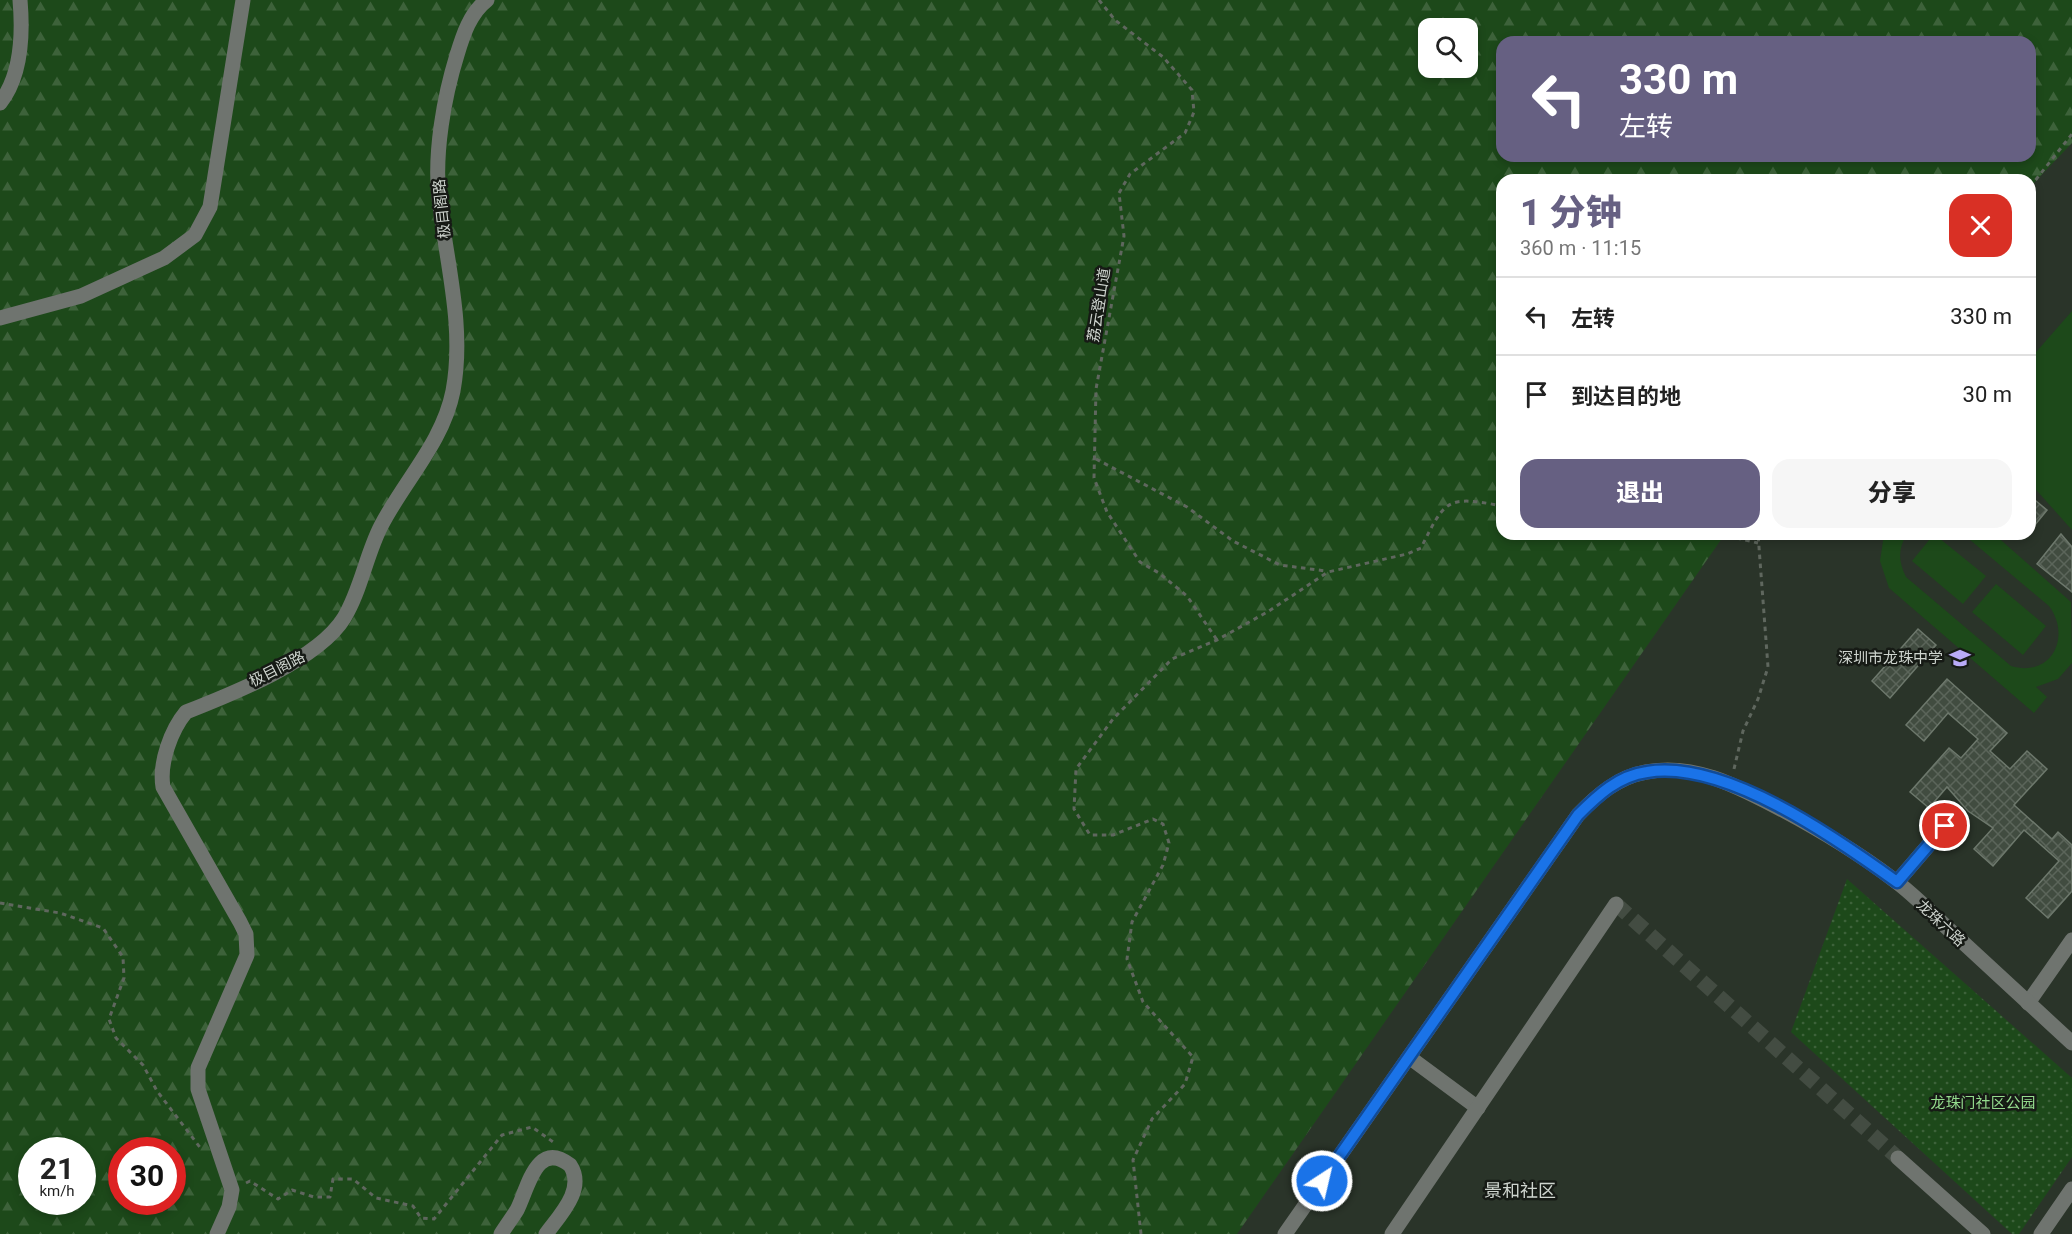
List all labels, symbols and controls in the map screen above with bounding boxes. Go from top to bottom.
map controls [1418,18,1478,78]
button: search [1418,18,1478,78]
text: 330 m [1619,55,1738,104]
icon: left [1520,60,1598,138]
text: 左转 [1619,111,1673,143]
street label: 极目阁路 [430,178,454,240]
text: 1 分钟 [1520,192,1622,234]
button: close [1949,194,2012,257]
text: 360 m · 11:15 [1520,236,1641,260]
street label: 荔云登山道 [1084,267,1114,343]
icon: left [1520,300,1553,333]
text: 330 m [1950,304,2012,329]
text: 左转 [1571,306,1615,331]
icon: arrive [1520,378,1553,411]
text: 30 m [1963,382,2012,407]
text: 到达目的地 [1571,384,1681,409]
button: 退出 [1520,459,1760,528]
button: 分享 [1772,459,2012,528]
school or university icon: 深圳市龙珠中学 [1948,646,1972,670]
street label: 极目阁路 [246,647,308,691]
place label: 深圳市龙珠中学 [1838,649,1943,667]
pin [1919,800,1970,851]
icon: arrive [1928,809,1961,842]
street label: 龙珠六路 [1913,896,1969,950]
park label: 龙珠门社区公园 [1930,1094,2036,1112]
speed limit sign: 30 [108,1137,186,1215]
position arrow [1290,1149,1354,1213]
text: 21 [40,1151,74,1186]
district label: 景和社区 [1484,1180,1556,1201]
text: km/h [39,1182,75,1200]

